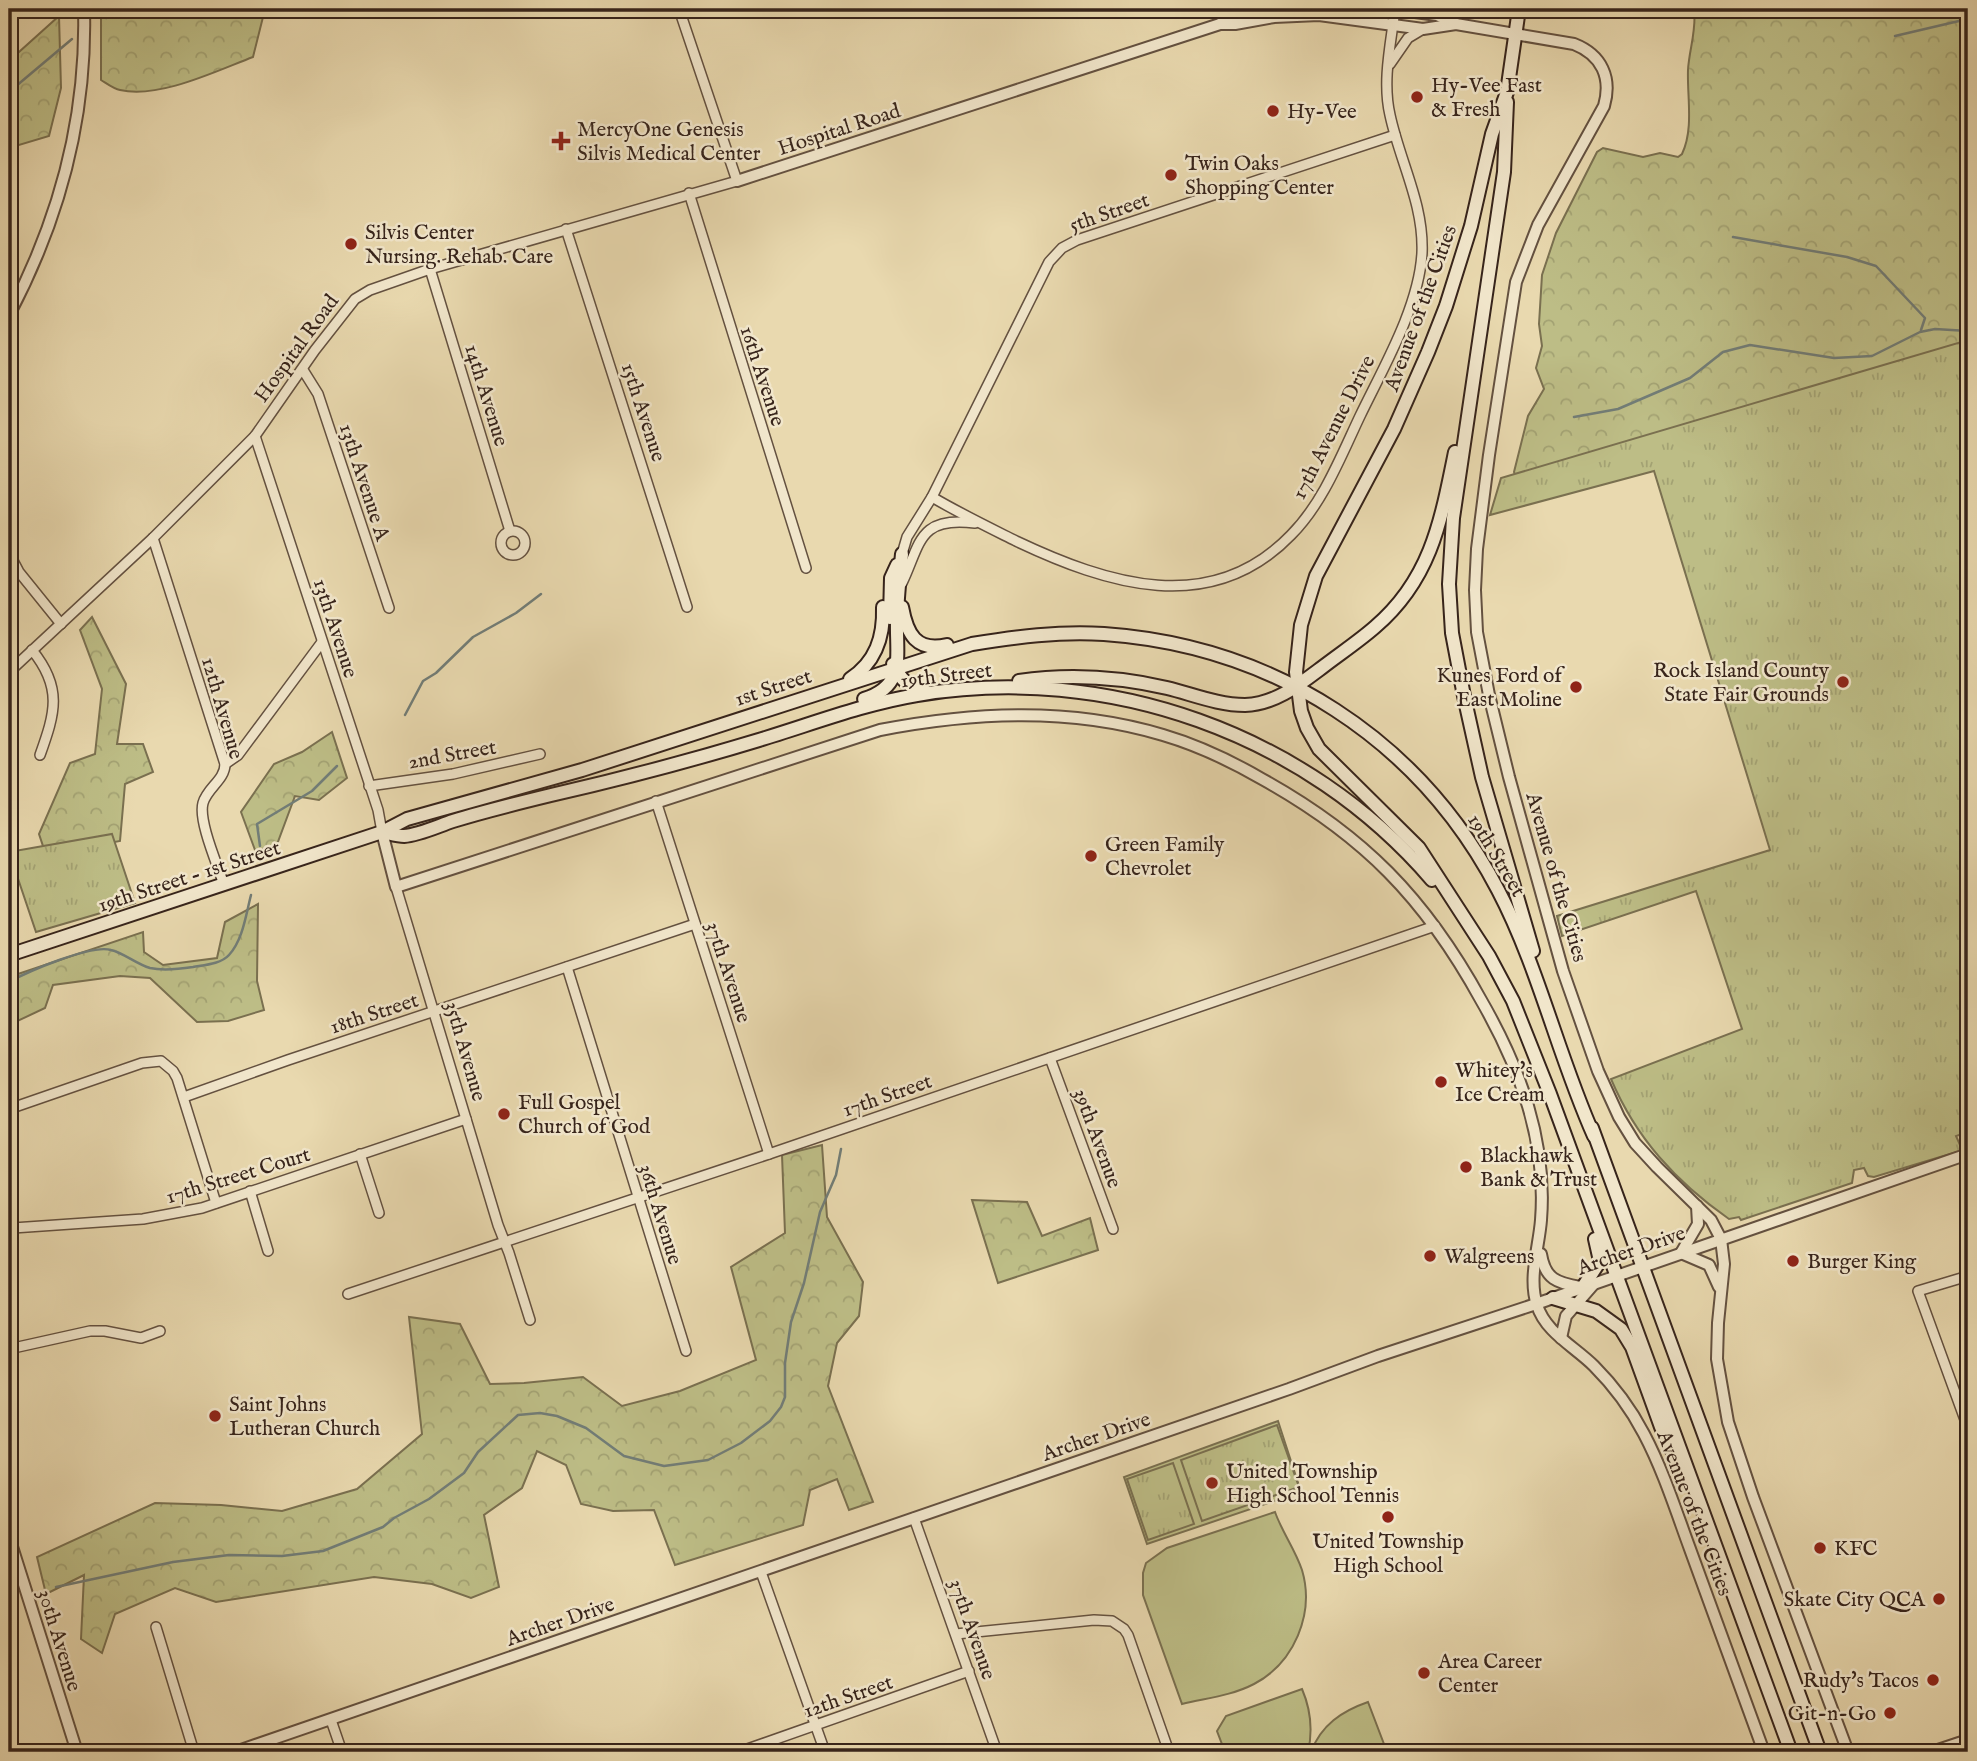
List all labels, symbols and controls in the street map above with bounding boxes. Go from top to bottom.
place label: Hy-Vee Fast & Fresh [1431,73,1542,124]
marker: Hy-Vee Fast & Fresh [1409,89,1425,105]
street label: Hospital Road [775,98,905,163]
place label: Hy-Vee [1287,99,1357,126]
marker: Hy-Vee [1265,103,1281,119]
place label: MercyOne Genesis Silvis Medical Center [577,117,761,168]
marker: MercyOne Genesis Silvis Medical Center [551,131,571,151]
place label: Twin Oaks Shopping Center [1185,151,1334,202]
marker: Twin Oaks Shopping Center [1163,167,1179,183]
street label: 5th Street [1066,187,1153,240]
place label: Silvis Center Nursing. Rehab. Care [365,220,554,271]
street label: Avenue of the Cities [1378,222,1464,396]
marker: Silvis Center Nursing. Rehab. Care [343,236,359,252]
street label: Hospital Road [249,289,346,408]
street label: 16th Avenue [733,323,791,430]
street label: 14th Avenue [457,341,514,450]
street label: 17th Avenue Drive [1286,351,1382,504]
street label: 15th Avenue [614,360,671,466]
street label: 13th Avenue A [332,420,395,545]
street label: 13th Avenue [306,575,363,682]
street label: 12th Avenue [194,654,249,763]
street label: 19th Street [899,657,994,696]
place label: Rock Island County State Fair Grounds [1653,658,1830,709]
street label: 1st Street [732,663,815,713]
place label: Kunes Ford of East Moline [1436,663,1565,714]
marker: Rock Island County State Fair Grounds [1835,674,1851,690]
marker: Kunes Ford of East Moline [1568,679,1584,695]
street label: 2nd Street [406,734,498,776]
street label: Avenue of the Cities [1518,789,1593,965]
street label: 19th Street [1460,809,1531,902]
place label: Green Family Chevrolet [1105,832,1225,883]
street label: 19th Street - 1st Street [95,835,284,920]
marker: Green Family Chevrolet [1083,848,1099,864]
street label: 37th Avenue [699,918,757,1027]
street label: 18th Street [327,987,422,1041]
street label: 35th Avenue [437,998,492,1105]
place label: Whitey's Ice Cream [1455,1058,1545,1109]
street label: 17th Street [839,1069,936,1124]
marker: Whitey's Ice Cream [1433,1074,1449,1090]
street label: 39th Avenue [1066,1085,1127,1192]
place label: Full Gospel Church of God [518,1090,651,1141]
marker: Full Gospel Church of God [496,1106,512,1122]
street label: 17th Street Court [163,1142,314,1211]
place label: Blackhawk Bank & Trust [1480,1143,1597,1194]
marker: Blackhawk Bank & Trust [1458,1159,1474,1175]
street label: 36th Avenue [631,1161,688,1268]
street label: Archer Drive [1573,1220,1690,1283]
place label: Walgreens [1444,1244,1535,1271]
marker: Walgreens [1422,1248,1438,1264]
place label: Burger King [1807,1249,1917,1276]
marker: Burger King [1785,1253,1801,1269]
place label: Saint Johns Lutheran Church [229,1392,380,1443]
street label: Archer Drive [1038,1406,1155,1469]
marker: Saint Johns Lutheran Church [207,1408,223,1424]
street label: Avenue of the Cities [1649,1426,1738,1600]
place label: United Township High School Tennis [1226,1459,1399,1510]
marker: United Township High School Tennis [1204,1475,1220,1491]
marker: United Township High School [1380,1509,1396,1525]
place label: United Township High School [1312,1529,1464,1580]
place label: KFC [1834,1536,1878,1563]
marker: KFC [1812,1540,1828,1556]
street label: 37th Avenue [942,1576,1002,1684]
street label: 30th Avenue [30,1586,87,1695]
place label: Skate City QCA [1784,1587,1926,1614]
street label: Archer Drive [502,1591,619,1654]
marker: Skate City QCA [1931,1591,1947,1607]
place label: Area Career Center [1437,1649,1542,1700]
marker: Area Career Center [1416,1665,1432,1681]
place label: Rudy's Tacos [1803,1668,1919,1695]
street label: 12th Street [800,1670,897,1725]
marker: Rudy's Tacos [1925,1672,1941,1688]
place label: Git-n-Go [1788,1701,1876,1728]
marker: Git-n-Go [1882,1705,1898,1721]

